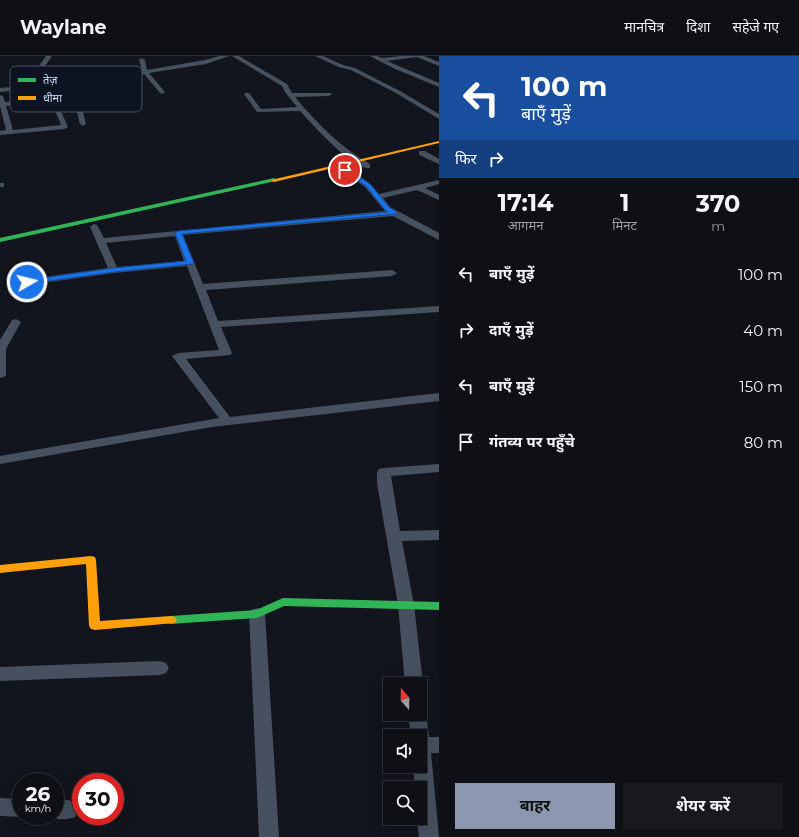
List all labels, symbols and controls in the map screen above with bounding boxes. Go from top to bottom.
text: Waylane [20,16,107,39]
text: मानचित्र [624,18,664,36]
text: दिशा [686,18,710,36]
text: सहेजे गए [732,18,779,36]
legend [10,66,142,112]
text: 100 m [521,69,607,103]
icon: left [455,72,507,124]
text: तेज़ [43,73,58,87]
text: धीमा [43,91,62,105]
text: बाएँ मुड़ें [521,103,571,125]
icon: right [485,148,507,170]
text: फिर [455,149,477,168]
pin [328,153,362,187]
icon: arrive [334,159,356,181]
text: 17:14 [498,188,554,217]
text: 1 [620,188,629,217]
text: 370 [696,189,740,218]
text: आगमन [508,217,543,233]
text: मिनट [612,217,637,233]
text: m [711,218,725,234]
position arrow [6,261,48,303]
icon: left [455,263,477,285]
text: बाएँ मुड़ें [489,264,534,283]
text: 100 m [738,265,783,284]
icon: right [455,319,477,341]
text: दाएँ मुड़ें [489,320,534,339]
text: 40 m [743,321,783,340]
icon: left [455,375,477,397]
text: बाएँ मुड़ें [489,376,534,395]
text: 150 m [739,377,783,396]
icon: arrive [455,431,477,453]
text: गंतव्य पर पहुँचे [489,432,575,451]
text: 80 m [744,433,783,452]
north arrow [383,677,427,721]
map controls [383,677,427,825]
button: sound [383,729,427,773]
speed limit sign: 30 [72,773,124,825]
button: search [383,781,427,825]
text: 26 [26,782,50,806]
button: बाहर [455,783,615,829]
button: शेयर करें [623,783,783,829]
text: km/h [25,802,51,815]

